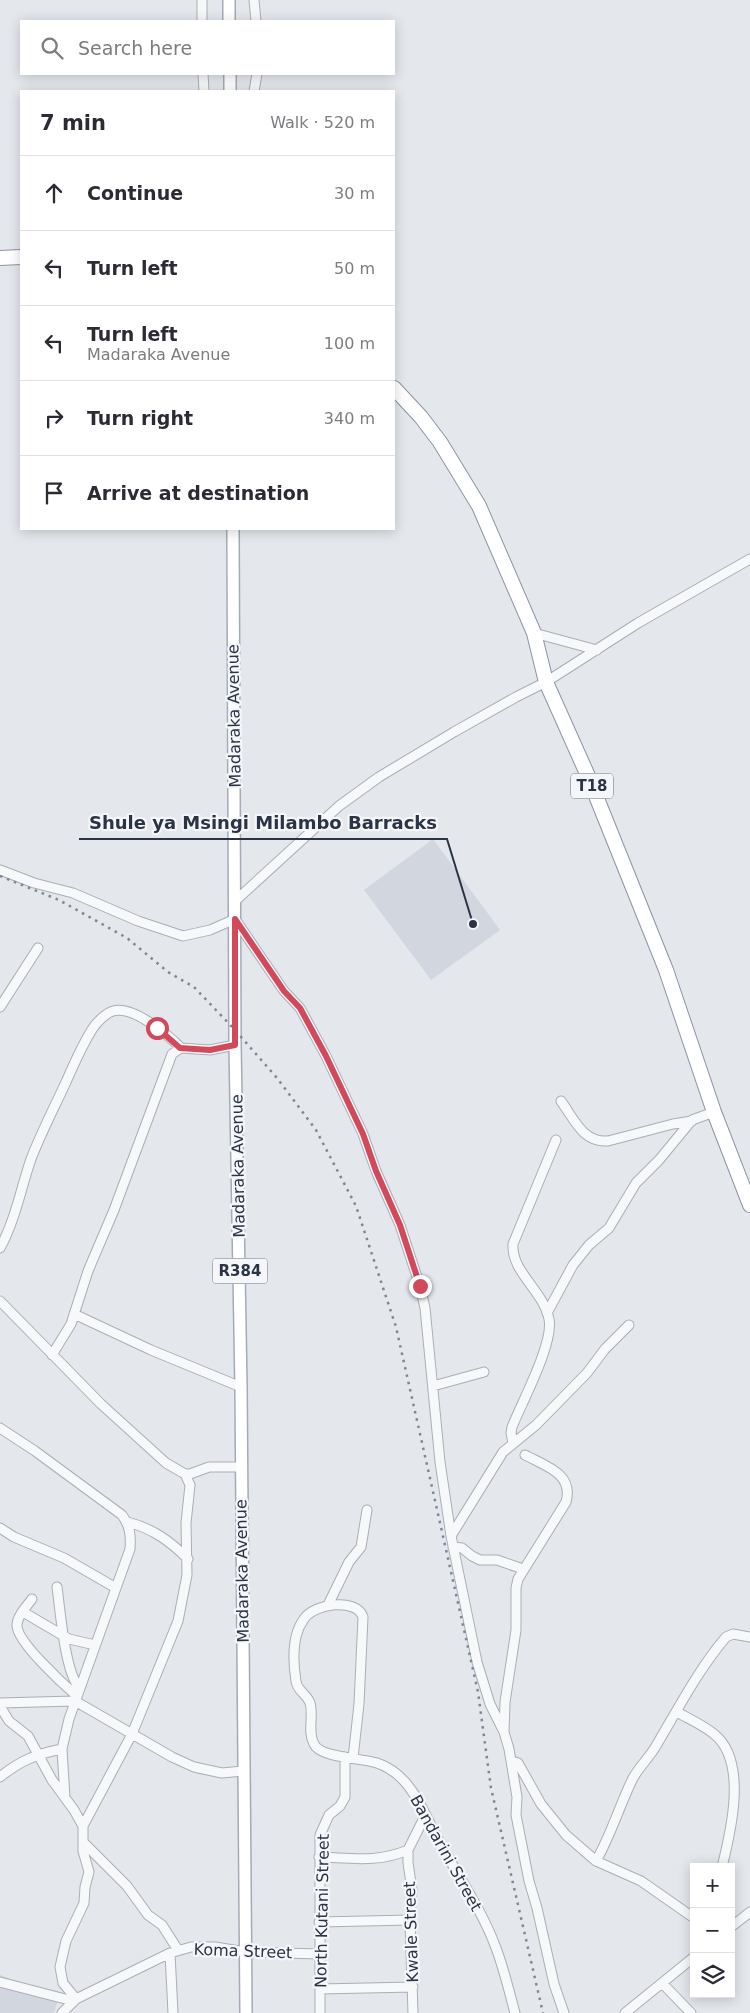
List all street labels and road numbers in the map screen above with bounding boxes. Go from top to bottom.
street label: Madaraka Avenue [223,644,245,788]
road number: T18 [571,774,613,798]
street label: Madaraka Avenue [227,1094,249,1238]
road number: R384 [212,1258,268,1284]
street label: Madaraka Avenue [231,1499,253,1643]
street label: Bandarini Street [406,1791,486,1915]
street label: North Kutani Street [311,1834,333,1988]
street label: Kwale Street [400,1881,422,1983]
street label: Koma Street [193,1940,293,1962]

